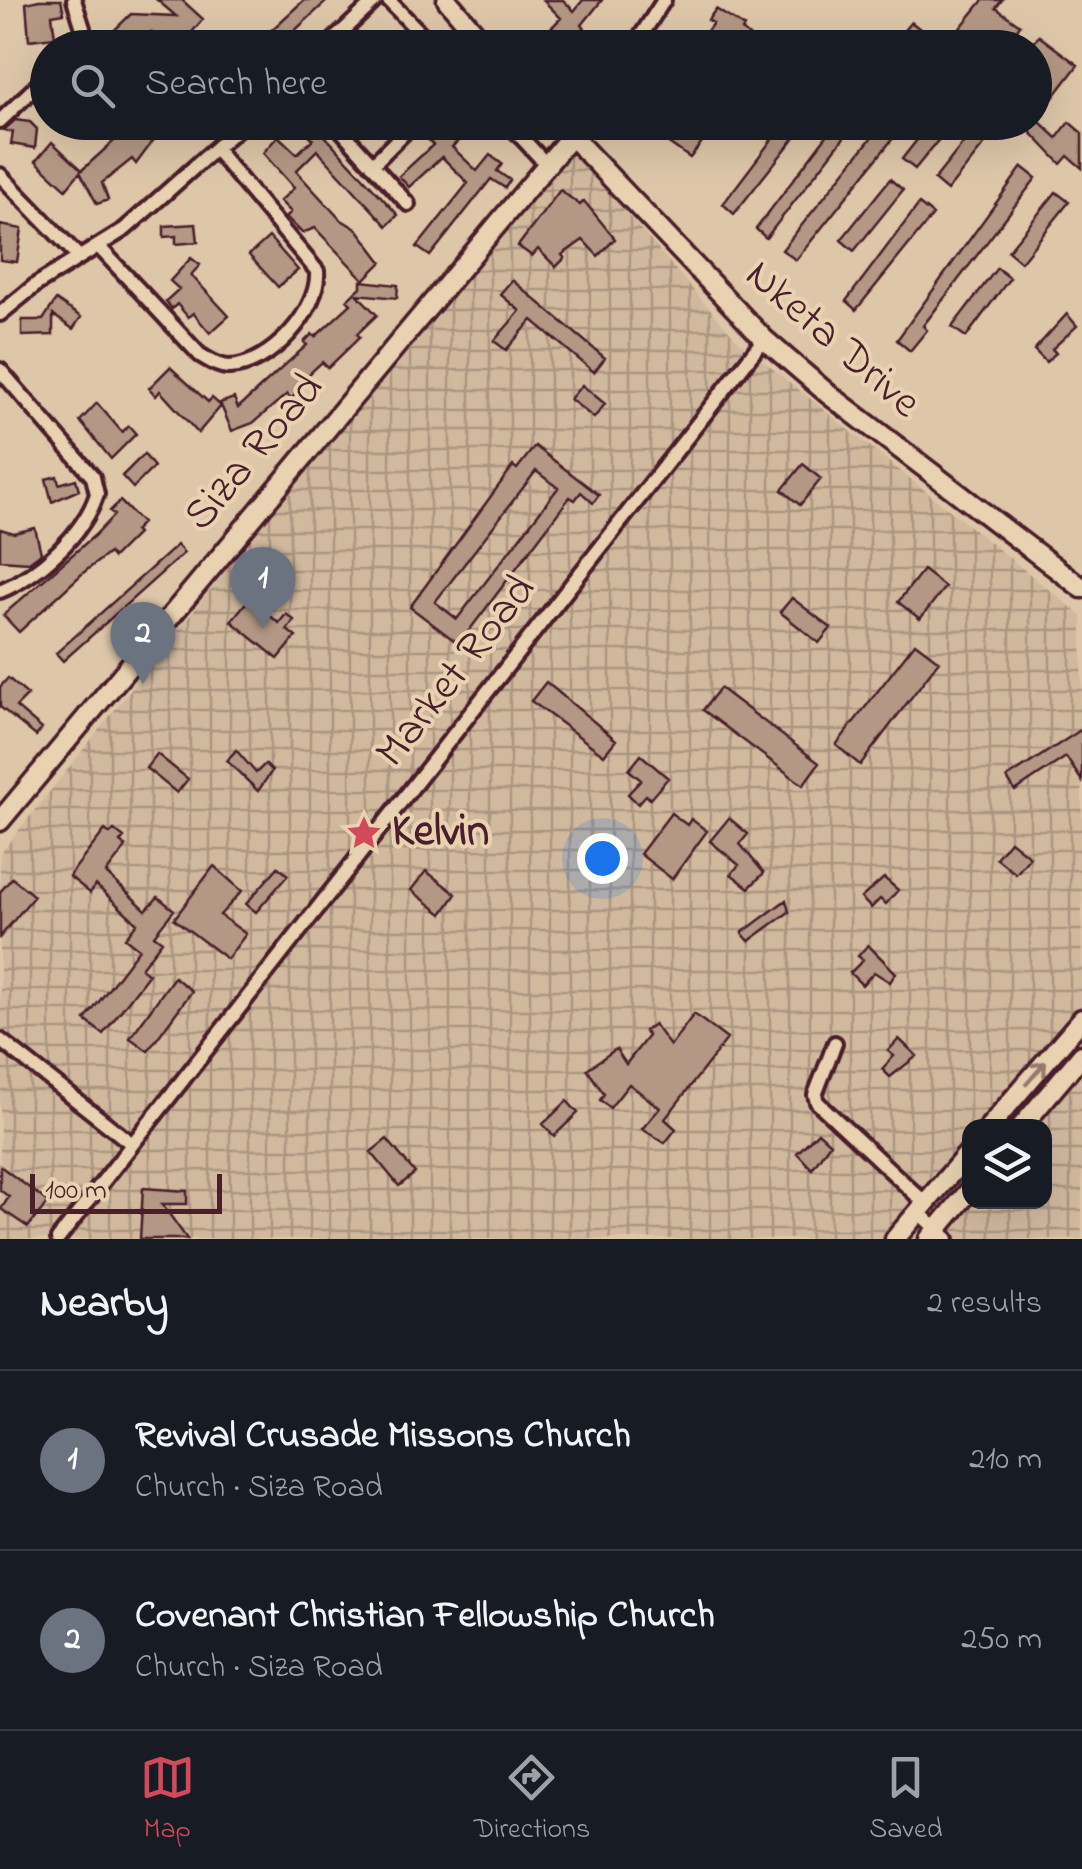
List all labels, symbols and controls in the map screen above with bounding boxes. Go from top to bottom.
search box [30,30,1052,140]
text: Search here [145,57,327,113]
icon: search [65,58,120,113]
street label: Nketa Drive [729,245,935,436]
street label: Siza Road [169,359,341,547]
pin: 1 [230,546,296,629]
street label: Market Road [360,561,554,783]
pin: 2 [110,602,176,684]
place label: Kelvin [392,800,489,866]
place icon: Kelvin [345,814,383,852]
your location [577,833,628,884]
one-way arrow [1025,1060,1047,1086]
map controls [962,1119,1052,1209]
button: layers [962,1119,1052,1209]
scale bar [30,1169,222,1214]
text: 100 m [45,1171,107,1212]
text: Nearby [40,1274,168,1335]
text: 2 results [927,1281,1042,1328]
text: Revival Crusade Missons Church [135,1409,631,1465]
text: 1 [67,1437,78,1484]
text: 210 m [969,1437,1042,1484]
text: Church · Siza Road [135,1465,383,1512]
text: Covenant Christian Fellowship Church [135,1589,715,1645]
text: 2 [65,1617,80,1664]
text: 250 m [961,1617,1042,1664]
text: Church · Siza Road [135,1645,383,1692]
tab: Map [140,1750,195,1851]
tab: Directions [474,1750,590,1851]
tab: Saved [869,1750,942,1851]

